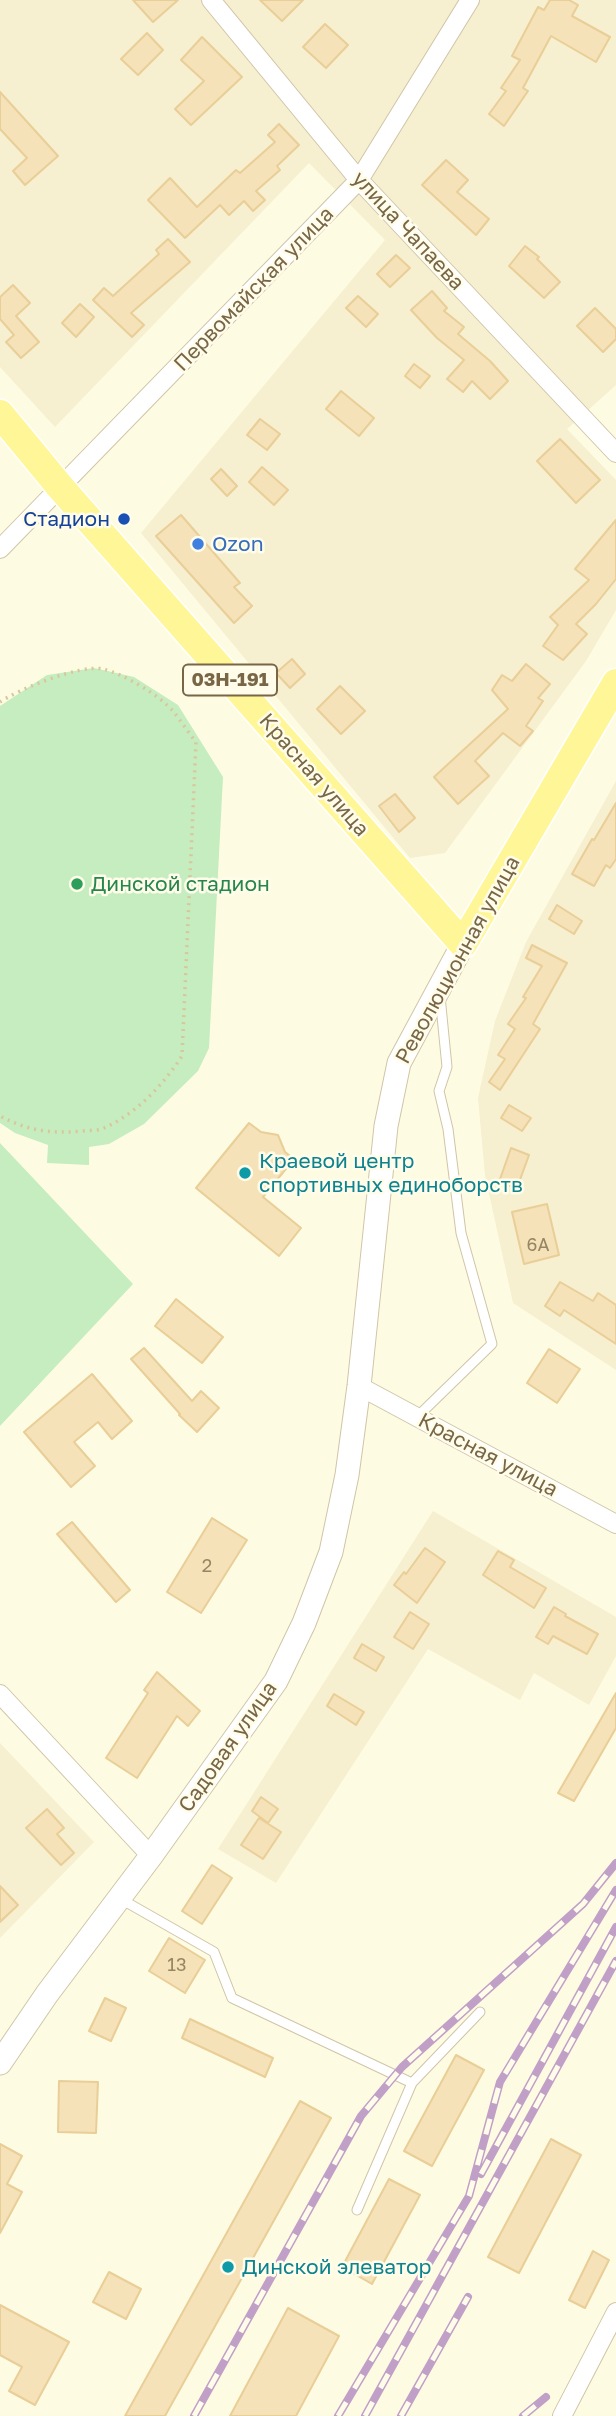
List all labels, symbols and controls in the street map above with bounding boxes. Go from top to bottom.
street label: улица Чапаева [347,166,469,296]
street label: Первомайская улица [169,201,339,377]
place label: Стадион [23,506,110,532]
marker: Стадион [116,511,132,527]
place label: Ozon [212,531,264,557]
marker: Ozon [190,536,206,552]
road number: 03Н-191 [183,664,277,695]
street label: Красная улица [254,708,374,842]
street label: Революционная улица [390,852,526,1068]
place label: Динской стадион [91,871,270,897]
marker: Динской стадион [69,876,85,892]
place label: Краевой центр спортивных единоборств [259,1148,523,1198]
marker: Краевой центр спортивных единоборств [237,1165,253,1181]
house number: 6А [527,1234,549,1256]
street label: Красная улица [414,1408,562,1502]
house number: 2 [202,1555,212,1577]
street label: Садовая улица [174,1677,282,1817]
house number: 13 [167,1954,187,1976]
place label: Динской элеватор [242,2254,432,2280]
marker: Динской элеватор [220,2259,236,2275]

